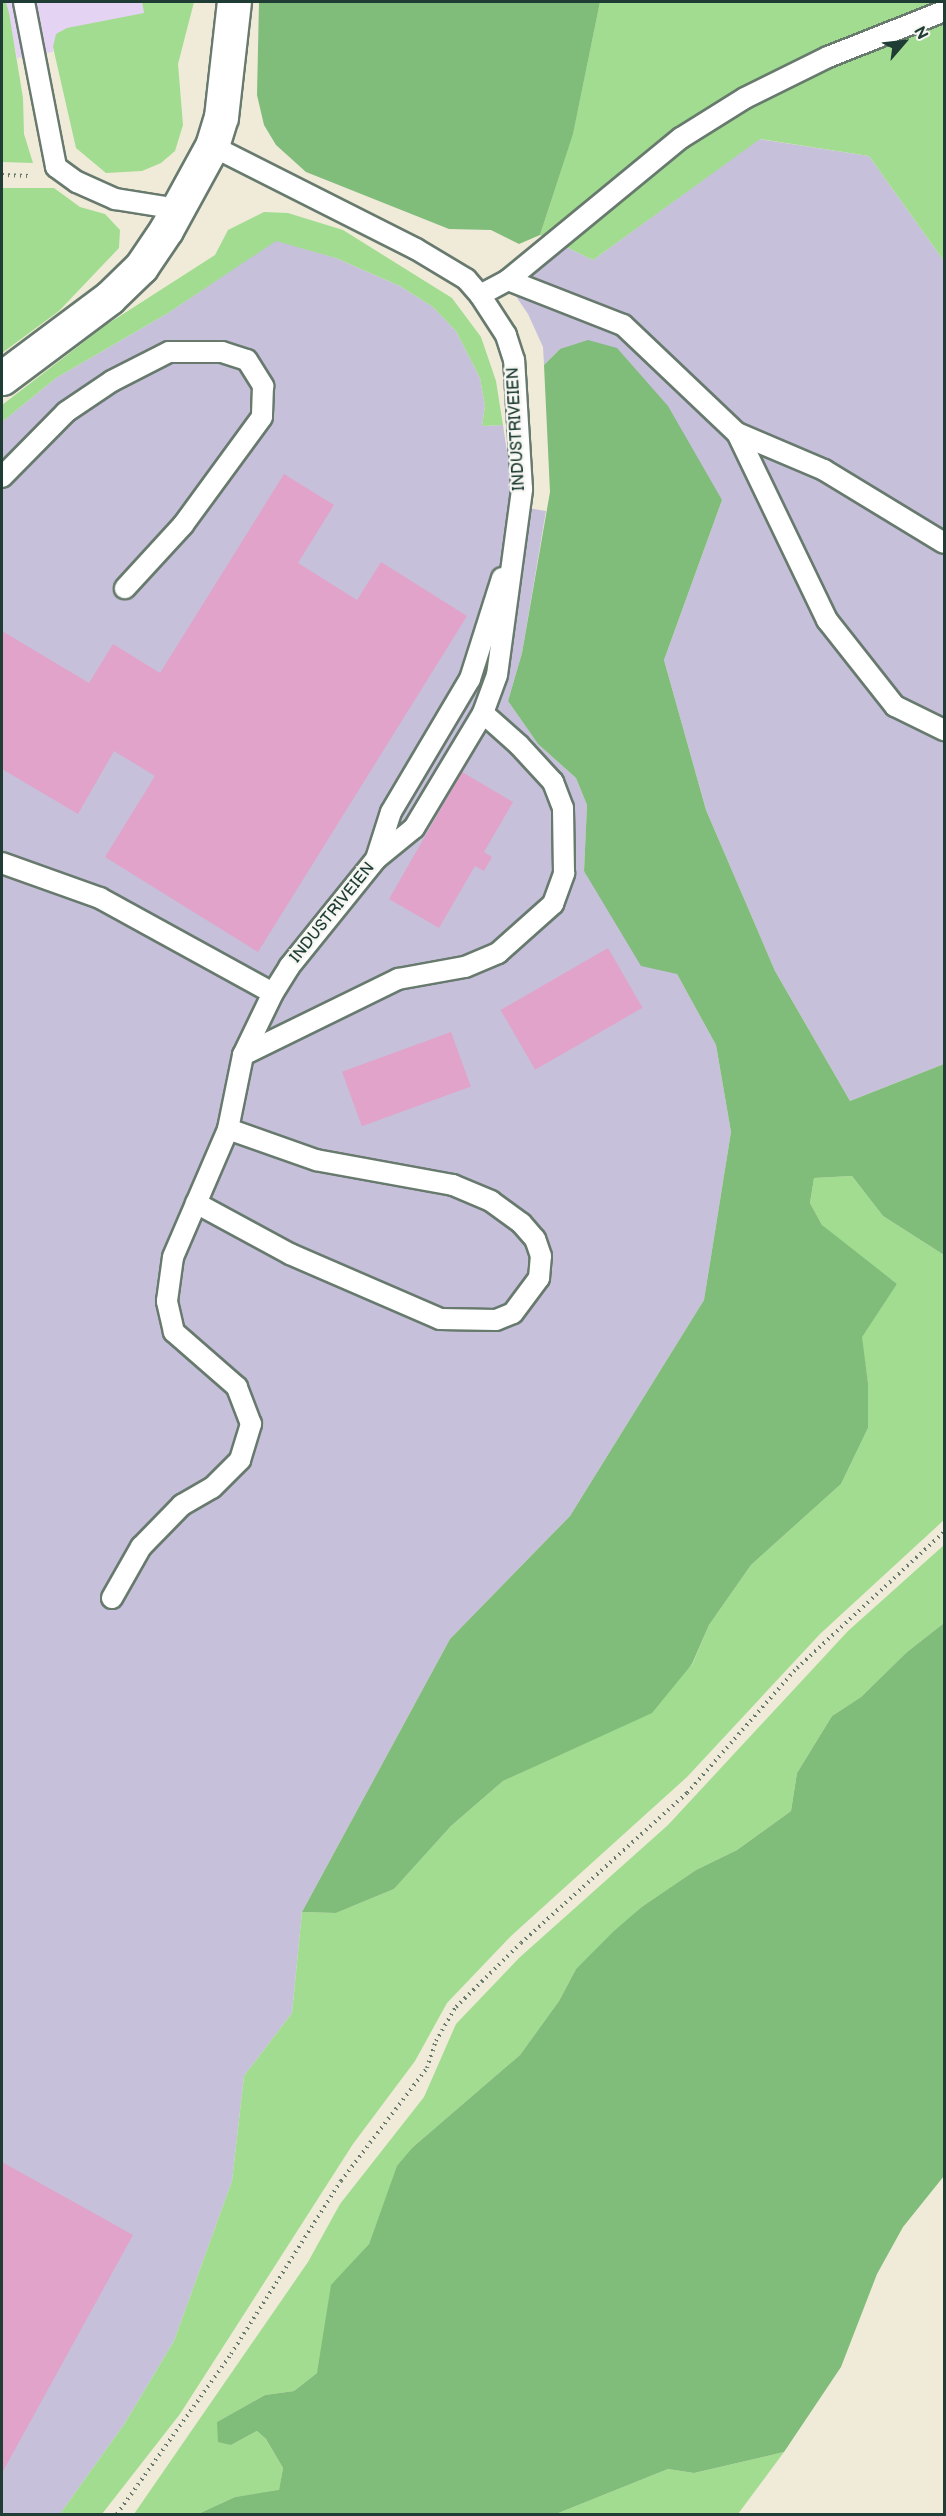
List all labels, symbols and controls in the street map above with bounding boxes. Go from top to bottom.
north arrow [874,12,934,72]
text: N [909,24,932,43]
street label: INDUSTRIVEIEN [504,367,530,491]
street label: INDUSTRIVEIEN [287,859,379,967]

